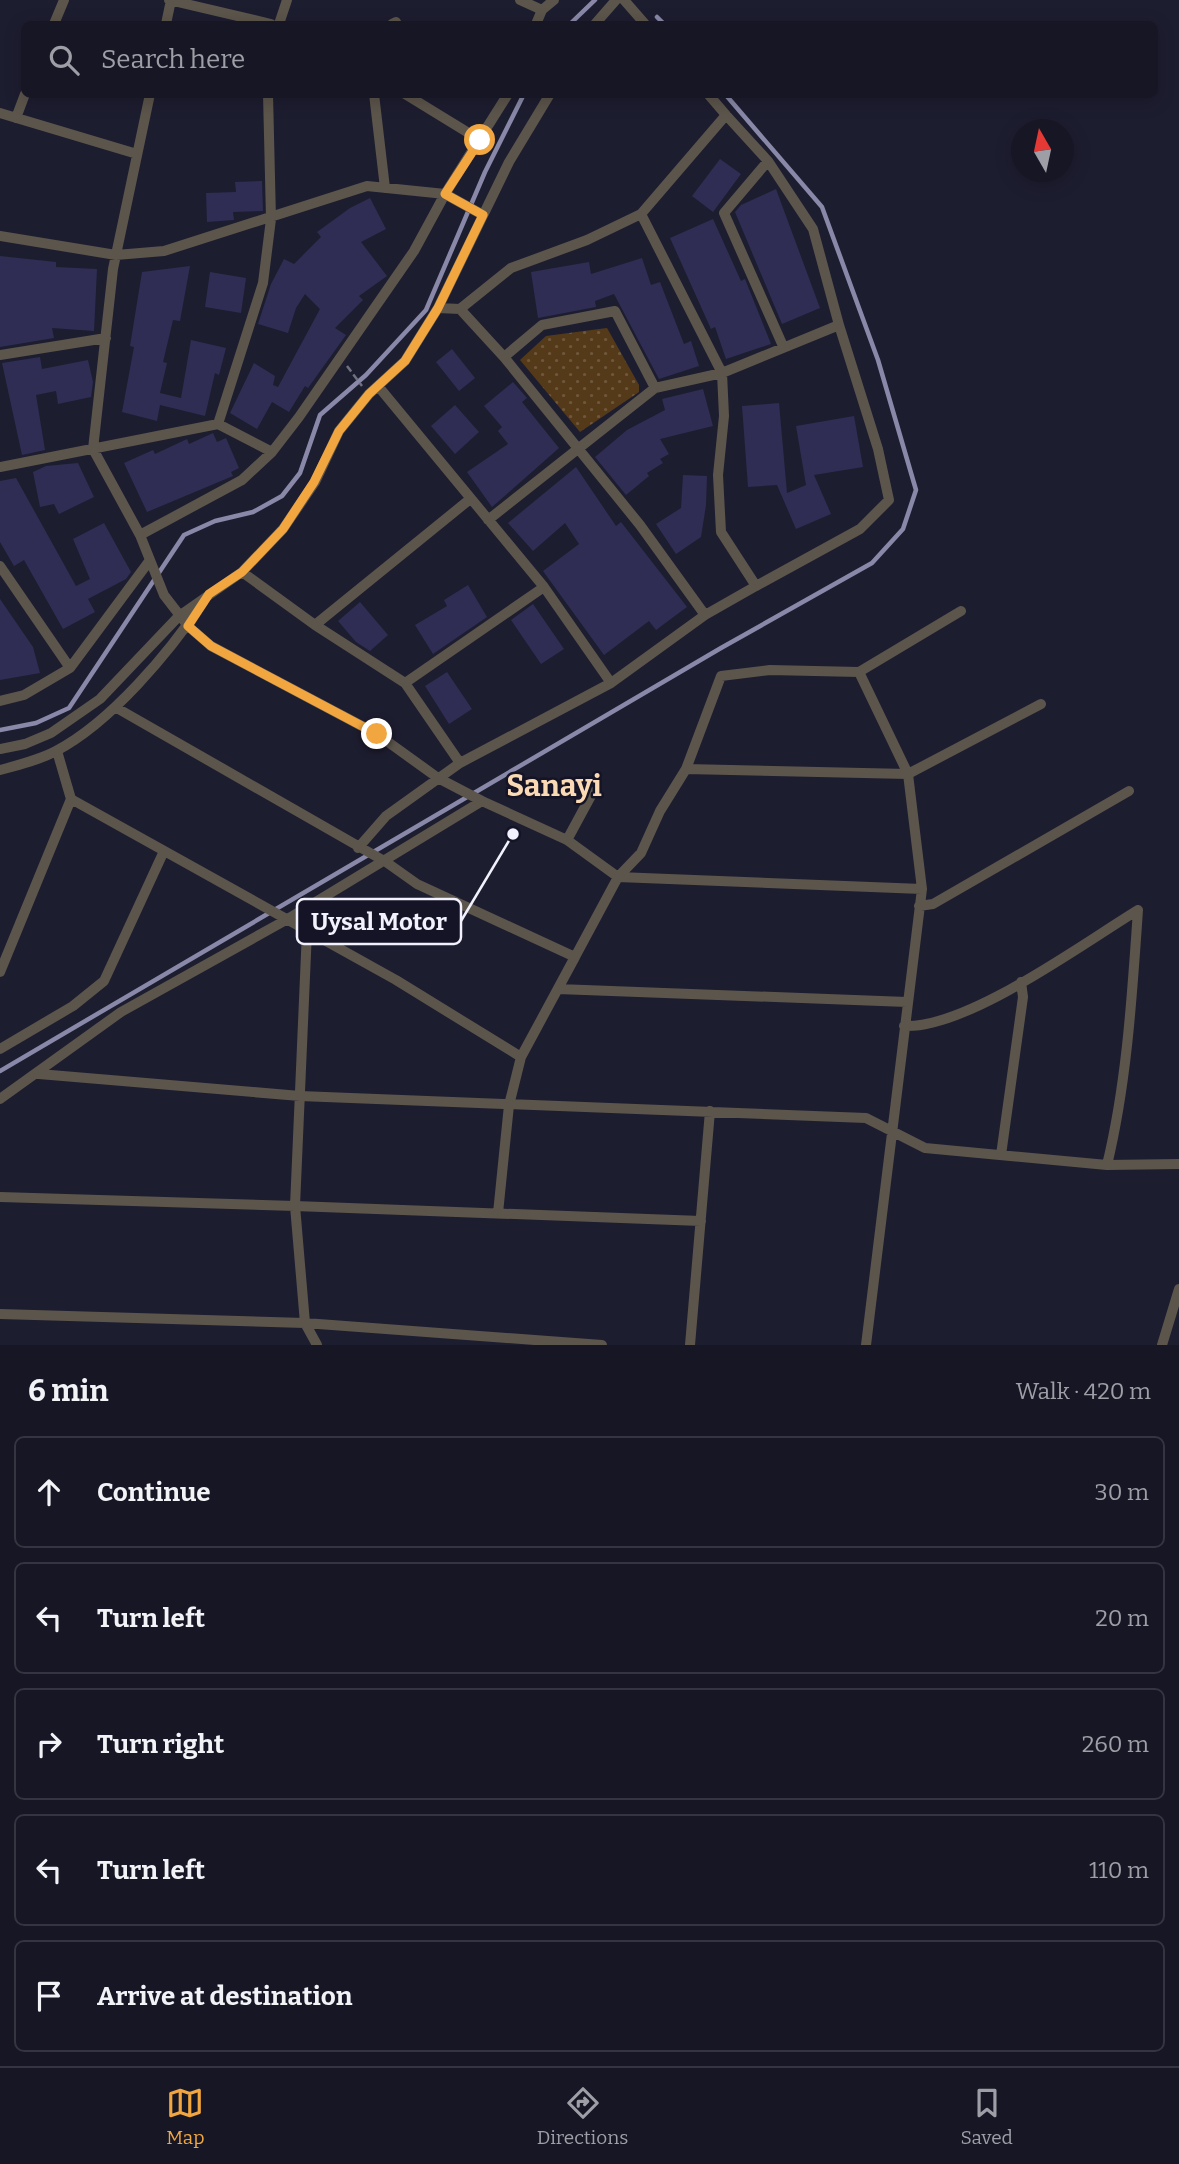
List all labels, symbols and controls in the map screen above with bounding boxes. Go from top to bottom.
search box [21,21,1158,98]
icon: search [45,41,83,79]
text: Search here [101,44,245,75]
north arrow [1011,119,1074,182]
route start [464,124,495,155]
route end [361,718,392,749]
district label: Sanayi [506,768,602,804]
callout: Uysal Motor [297,899,461,944]
text: Uysal Motor [311,908,447,936]
text: 6 min [28,1373,109,1409]
text: Walk · 420 m [1016,1377,1151,1405]
icon: ahead [30,1473,68,1511]
text: Continue [97,1477,211,1508]
text: 30 m [1095,1478,1149,1506]
icon: left [30,1599,68,1637]
text: Turn left [97,1603,205,1634]
text: 20 m [1095,1604,1149,1632]
icon: right [30,1725,68,1763]
text: Turn right [97,1729,224,1760]
text: 260 m [1082,1730,1149,1758]
icon: left [30,1851,68,1889]
text: Turn left [97,1855,205,1886]
text: 110 m [1089,1856,1149,1884]
icon: arrive [30,1977,68,2015]
text: Arrive at destination [97,1981,352,2012]
tab: Map [166,2084,205,2149]
tab: Directions [537,2084,628,2149]
tab: Saved [961,2084,1013,2149]

